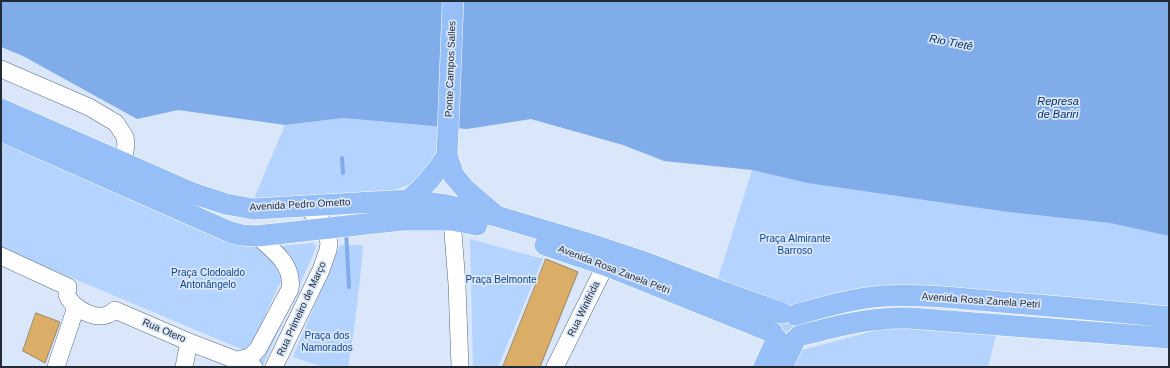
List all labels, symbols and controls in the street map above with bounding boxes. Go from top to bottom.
street label: Ponte Campos Salles [443,21,459,117]
water label: Rio Tietê [928,32,974,54]
water label: Represa de Bariri [1037,95,1079,121]
street label: Avenida Pedro Ometto [249,196,351,214]
park label: Praça Almirante Barroso [759,233,831,256]
street label: Avenida Rosa Zanela Petri [556,243,672,297]
street label: Rua Primeiro de Março [275,260,329,358]
park label: Praça Clodoaldo Antonângelo [171,267,245,290]
park label: Praça Belmonte [465,274,537,286]
street label: Rua Winifrida [565,279,603,339]
street label: Avenida Rosa Zanela Petri [921,291,1041,311]
street label: Rua Otero [140,316,188,346]
park label: Praça dos Namorados [301,330,353,354]

